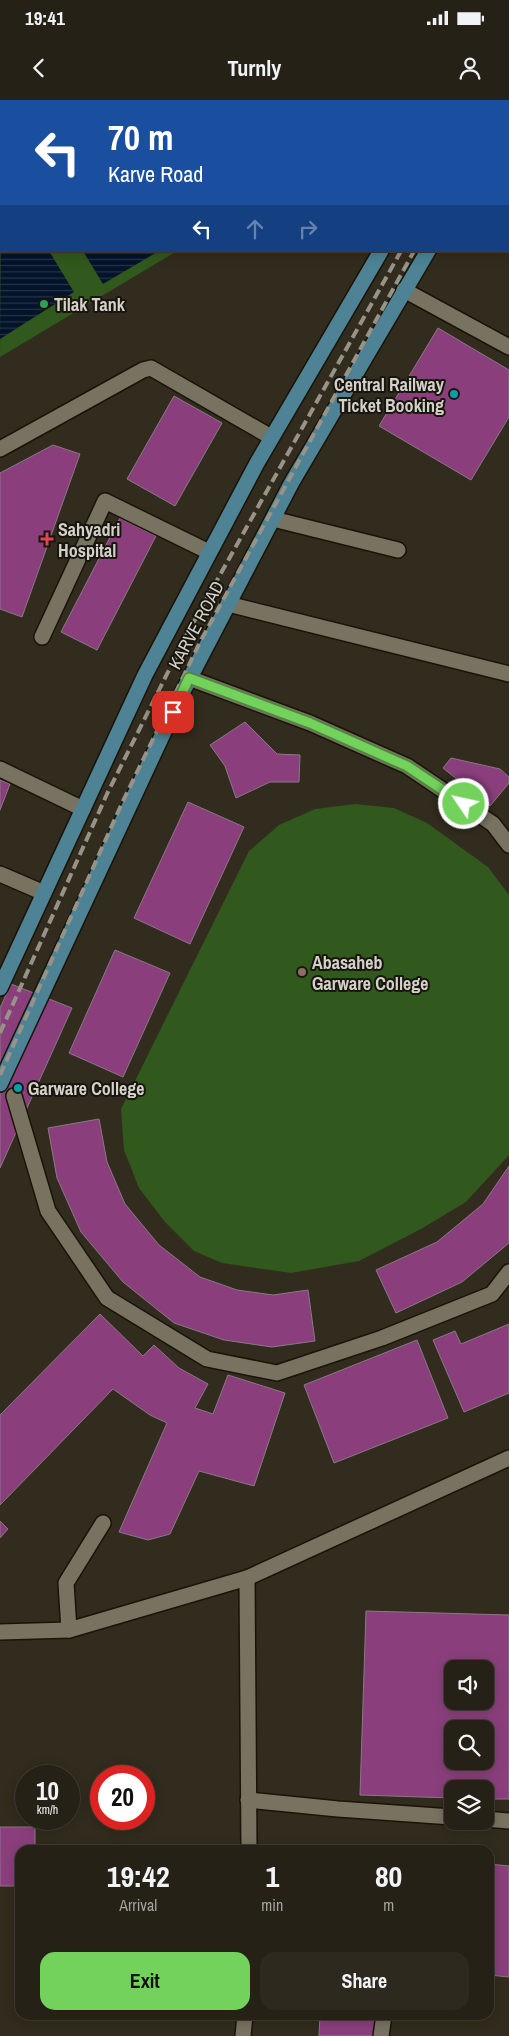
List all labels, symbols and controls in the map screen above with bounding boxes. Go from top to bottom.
text: 19:41 [25,5,65,31]
text: Turnly [228,53,281,83]
icon: back [25,54,53,82]
icon: person [456,54,484,82]
text: 70 m [108,114,173,161]
icon: left [25,120,90,185]
text: Karve Road [108,159,203,189]
icon: left [188,215,216,243]
icon: ahead [241,215,269,243]
icon: right [294,215,322,243]
place label: Tilak Tank [54,292,126,317]
marker: Tilak Tank [38,298,50,310]
place label: Central Railway Ticket Booking [334,372,445,418]
marker: Central Railway Ticket Booking [448,388,460,400]
place label: Sahyadri Hospital [58,517,120,563]
marker: Sahyadri Hospital [40,532,54,546]
street label: KARVE ROAD [162,577,230,673]
pin [152,691,194,733]
icon: arrive [159,698,187,726]
position arrow [437,777,489,829]
place label: Abasaheb Garware College [312,950,429,996]
marker: Abasaheb Garware College [296,966,308,978]
place label: Garware College [28,1076,145,1101]
marker: Garware College [12,1082,24,1094]
map controls [444,1660,494,1830]
button: sound [444,1660,494,1710]
button: search [444,1720,494,1770]
speed limit sign: 20 [90,1765,155,1830]
text: 10 [36,1774,59,1808]
button: layers [444,1780,494,1830]
text: km/h [37,1802,58,1818]
text: 19:42 [107,1856,170,1896]
text: 1 [265,1856,279,1896]
text: 80 [375,1856,402,1896]
text: Arrival [119,1894,157,1916]
text: min [261,1894,283,1916]
text: m [383,1894,394,1916]
button: Exit [40,1952,250,2010]
button: Share [260,1952,469,2010]

